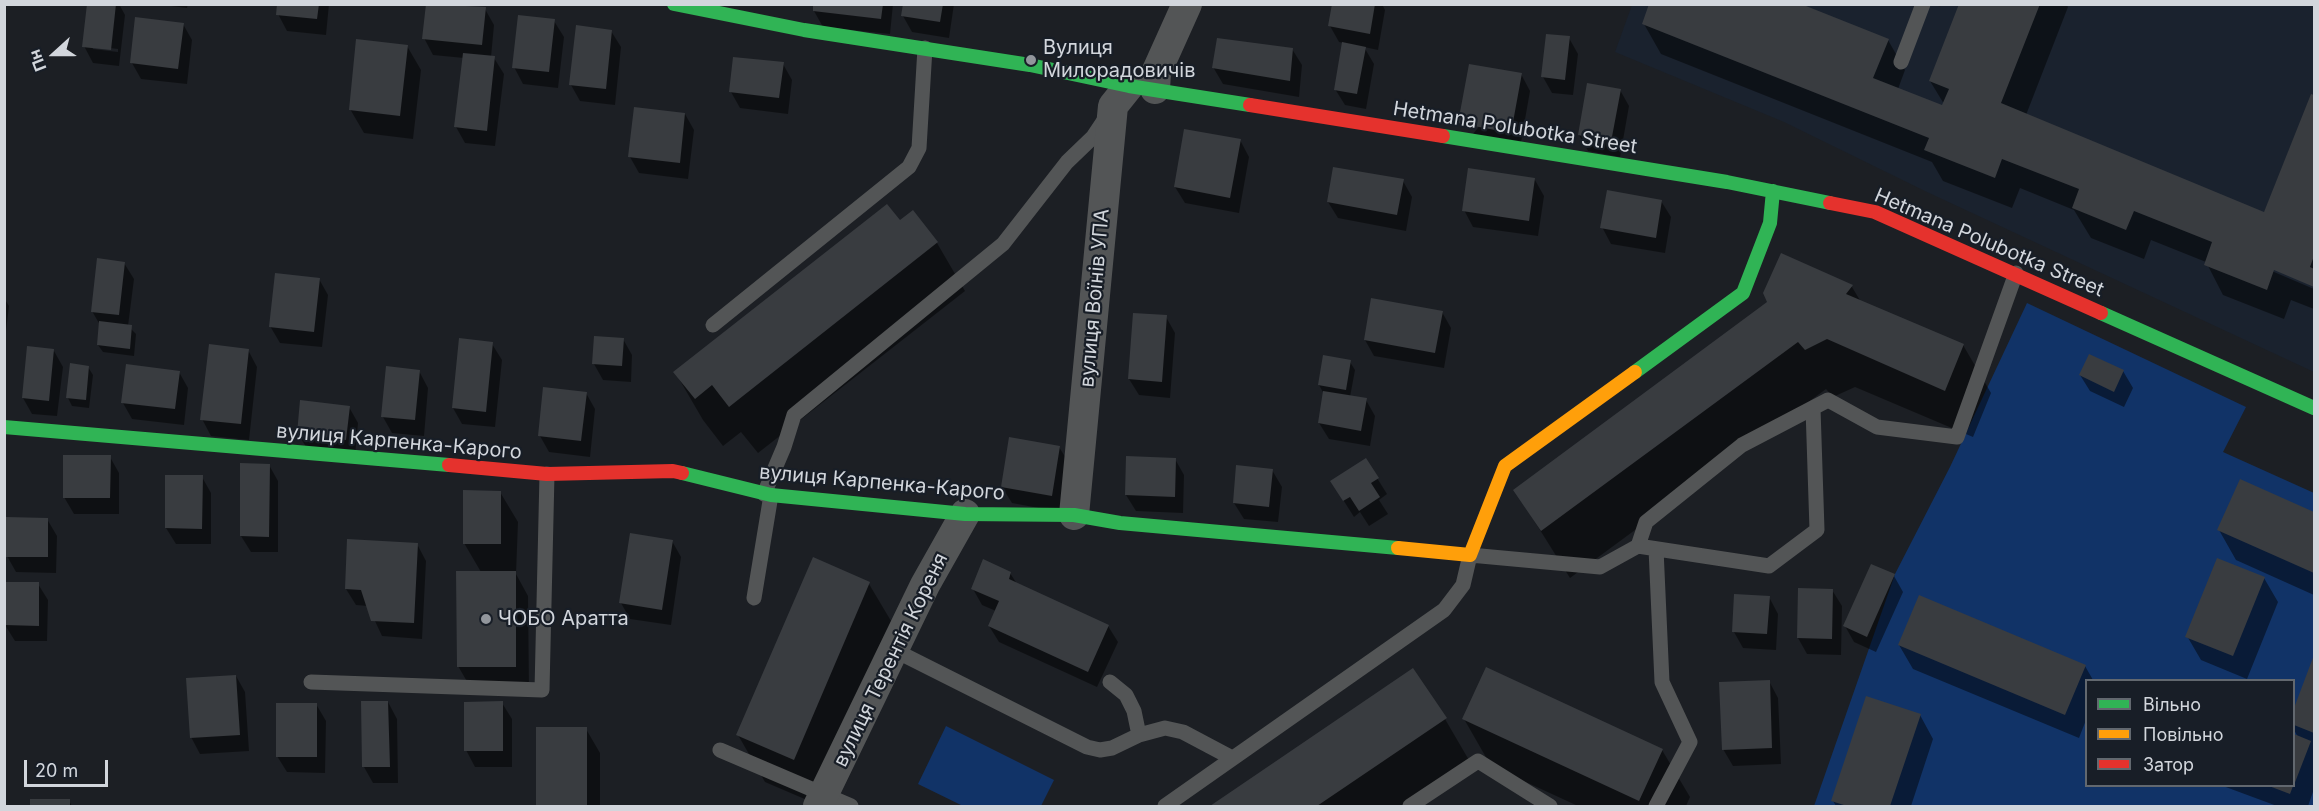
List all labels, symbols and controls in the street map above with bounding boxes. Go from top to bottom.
north arrow [24,24,84,84]
place label: Вулиця Милорадовичів [1043,36,1195,83]
text: Пн [24,47,50,74]
marker: Вулиця Милорадовичів [1024,53,1038,67]
street label: Hetmana Polubotka Street [1391,97,1639,159]
street label: Hetmana Polubotka Street [1871,184,2107,302]
street label: вулиця Воїнів УПА [1075,208,1115,388]
street label: вулиця Карпенка-Карого [275,419,523,465]
street label: вулиця Карпенка-Карого [758,460,1006,506]
street label: вулиця Терентія Кореня [829,549,953,771]
place label: ЧОБО Аратта [498,607,629,631]
marker: ЧОБО Аратта [479,612,493,626]
legend [2085,679,2295,787]
text: Вільно [2143,694,2201,715]
text: Повільно [2143,724,2224,745]
scale bar [27,748,111,786]
text: Затор [2143,754,2194,775]
text: 20 m [35,760,78,781]

